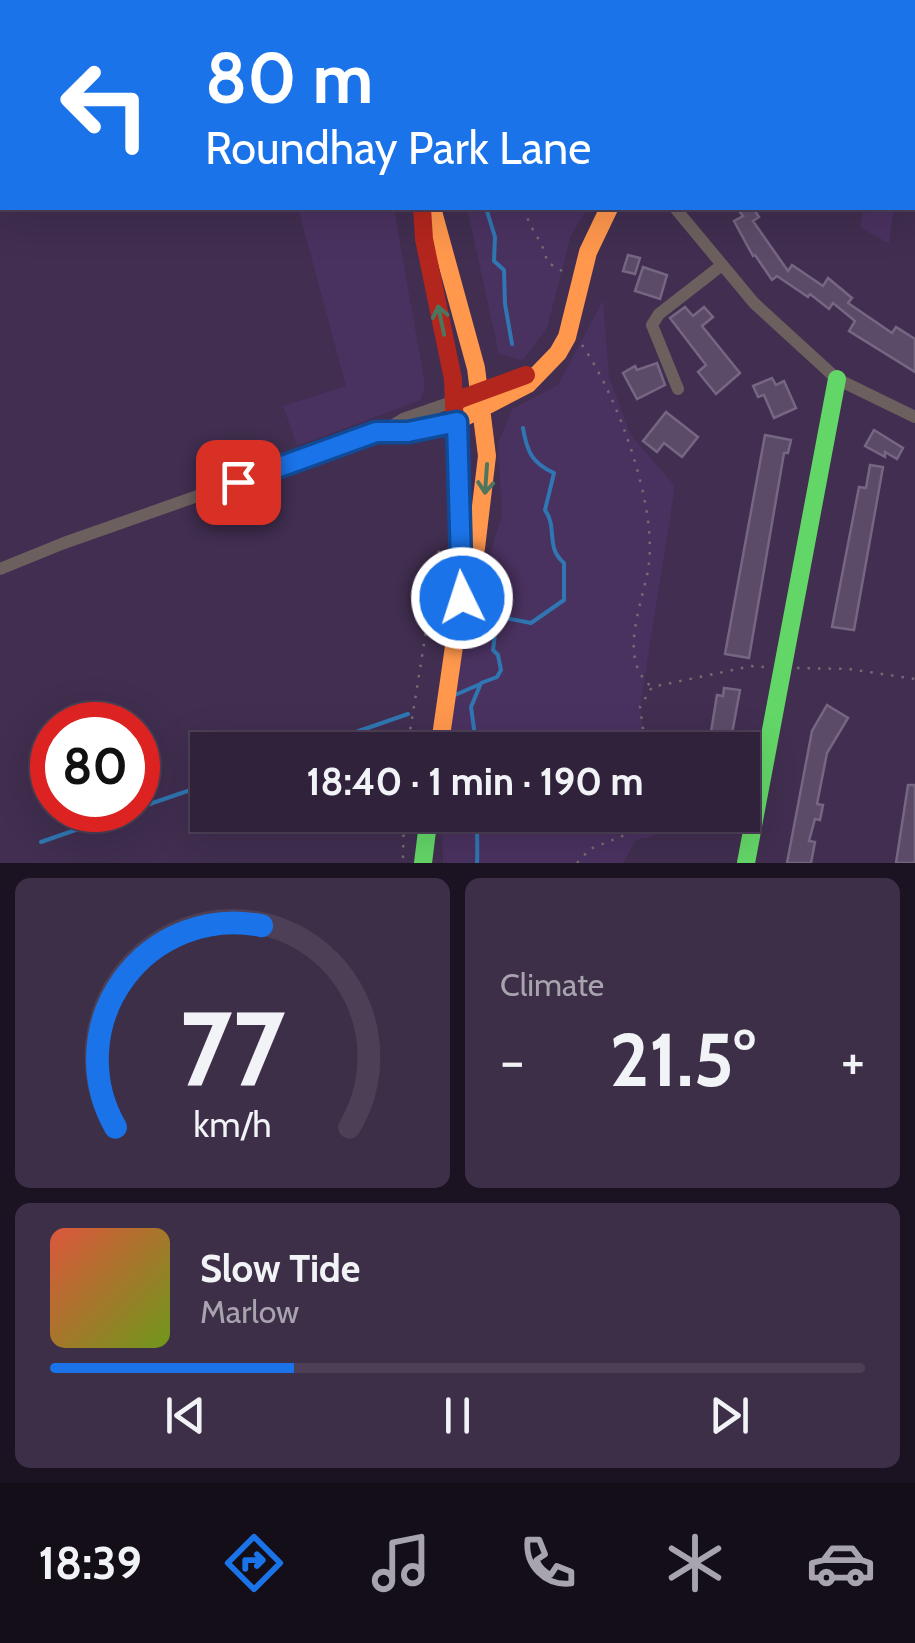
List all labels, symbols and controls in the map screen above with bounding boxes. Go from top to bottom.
text: 80 m [205,35,373,121]
icon: left [40,40,170,170]
text: Roundhay Park Lane [205,121,591,175]
one-way arrow [431,305,449,337]
pin [196,440,281,525]
icon: arrive [211,455,266,510]
one-way arrow [476,463,495,495]
position arrow [410,546,514,650]
speed limit sign: 80 [30,702,160,832]
text: 18:40 · 1 min · 190 m [306,758,644,805]
text: Climate [500,965,604,1004]
text: 77 [179,985,286,1111]
text: 21.5° [610,1014,755,1105]
text: − [500,1027,524,1094]
text: + [841,1027,865,1094]
text: km/h [193,1103,272,1146]
text: Slow Tide [200,1245,360,1292]
text: Marlow [200,1292,299,1331]
icon: previous [158,1388,213,1443]
icon: pause [430,1388,485,1443]
icon: next [702,1388,757,1443]
icon: directions [219,1528,289,1598]
icon: music [366,1528,436,1598]
icon: phone [513,1528,583,1598]
icon: climate [660,1528,730,1598]
icon: car [806,1528,876,1598]
text: 18:39 [38,1536,142,1590]

